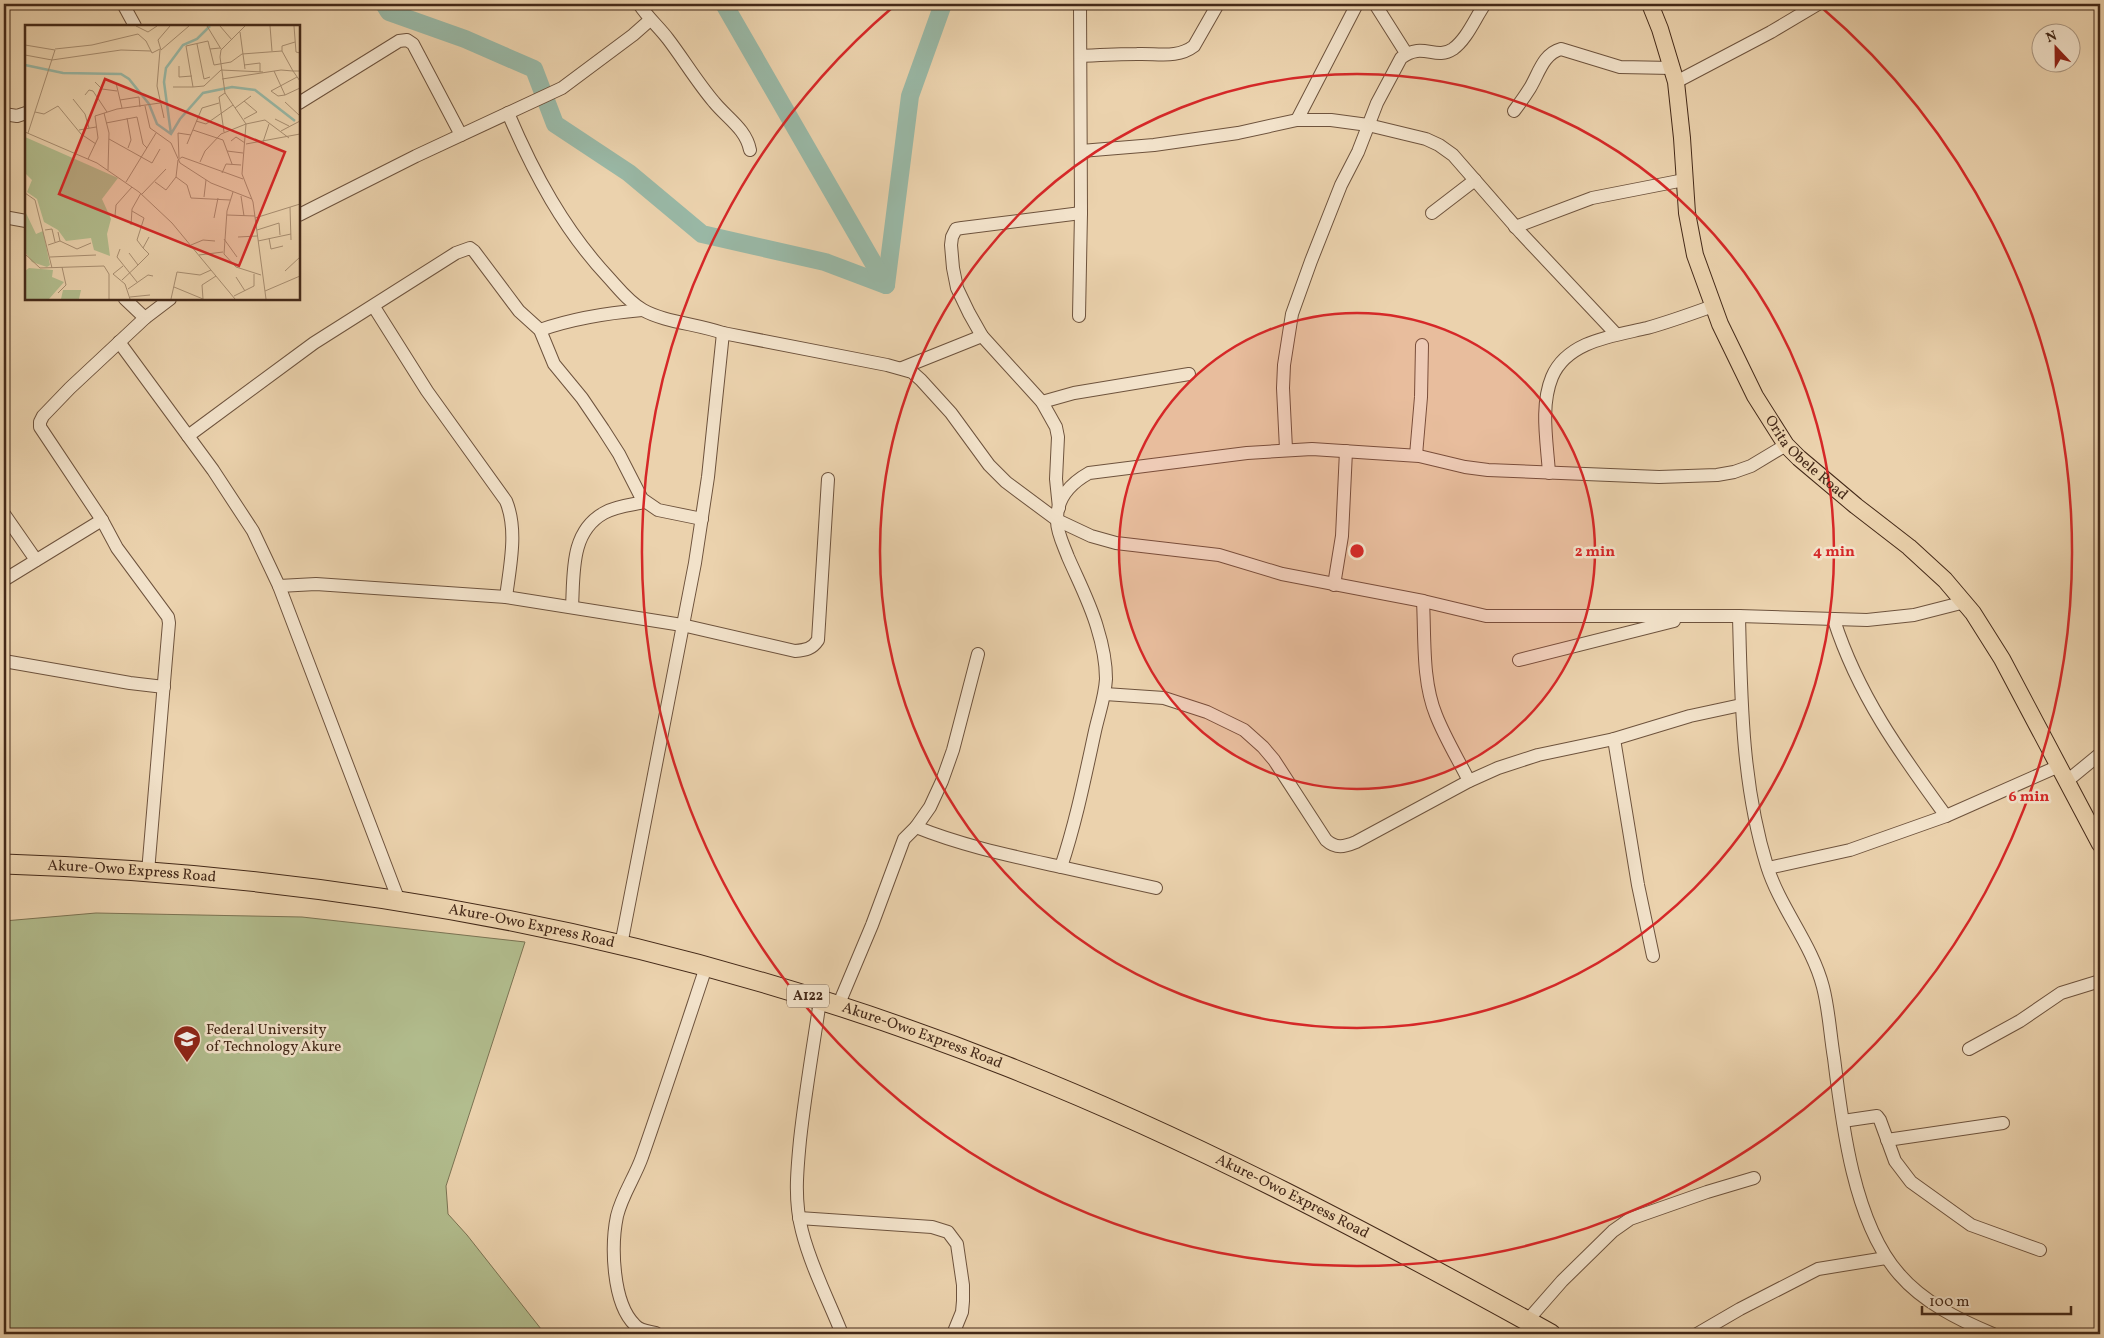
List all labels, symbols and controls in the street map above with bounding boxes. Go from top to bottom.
north arrow [2032,22,2082,72]
inset map [25,25,300,300]
text: N [2043,27,2060,48]
street label: Orita Obele Road [1759,411,1852,505]
centre of rings [1348,542,1366,560]
text: 2 min [1575,542,1615,563]
text: 4 min [1813,542,1855,563]
text: 6 min [2009,787,2050,808]
street label: Akure-Owo Express Road [47,855,217,888]
street label: Akure-Owo Express Road [447,899,617,954]
road number: A122 [787,984,829,1008]
street label: Akure-Owo Express Road [839,997,1006,1074]
place label: Federal University of Technology Akure [206,1020,341,1058]
school or university icon: Federal University of Technology Akure [172,1024,202,1063]
street label: Akure-Owo Express Road [1212,1149,1373,1244]
scale bar [1922,1283,2070,1315]
text: 100 m [1929,1292,1969,1313]

